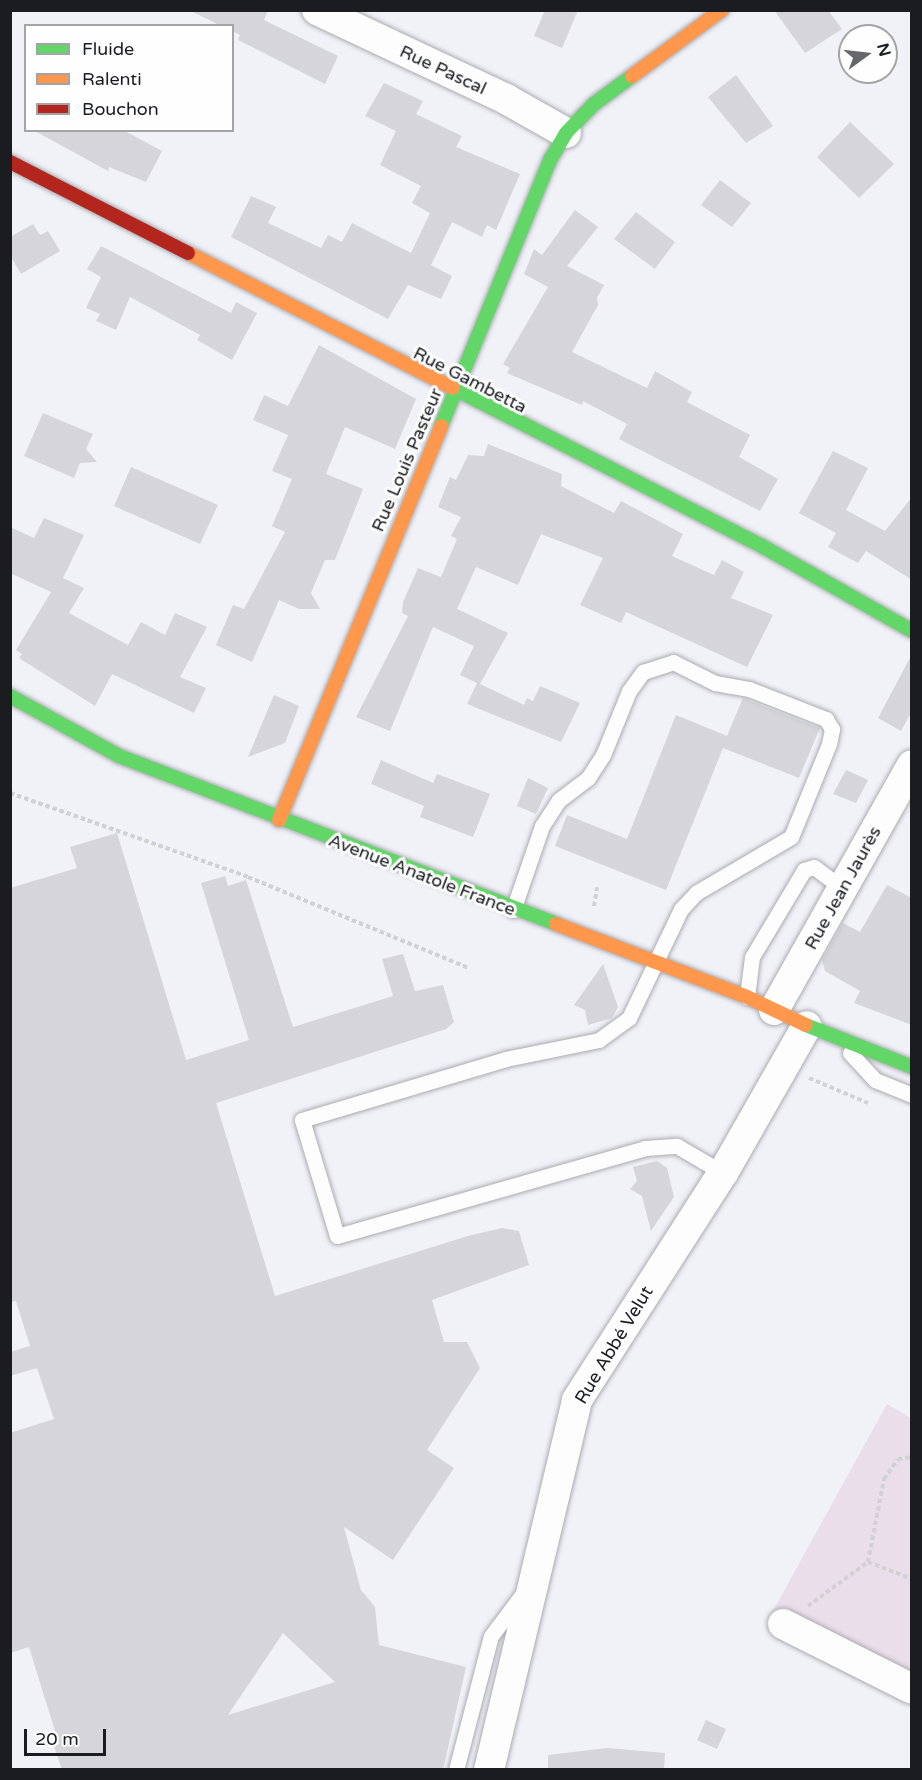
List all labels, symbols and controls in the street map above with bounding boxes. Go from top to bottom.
legend [24,24,234,132]
north arrow [838,24,898,84]
text: Fluide [82,38,134,60]
street label: Rue Pascal [396,41,490,99]
text: N [872,41,895,59]
text: Ralenti [82,68,142,90]
text: Bouchon [82,98,159,120]
street label: Rue Gambetta [410,342,530,418]
street label: Rue Louis Pasteur [367,385,447,535]
street label: Rue Jean Jaurès [800,822,886,954]
street label: Avenue Anatole France [325,829,519,921]
street label: Rue Abbé Velut [570,1282,658,1408]
scale bar [27,1717,110,1755]
text: 20 m [35,1728,79,1750]

